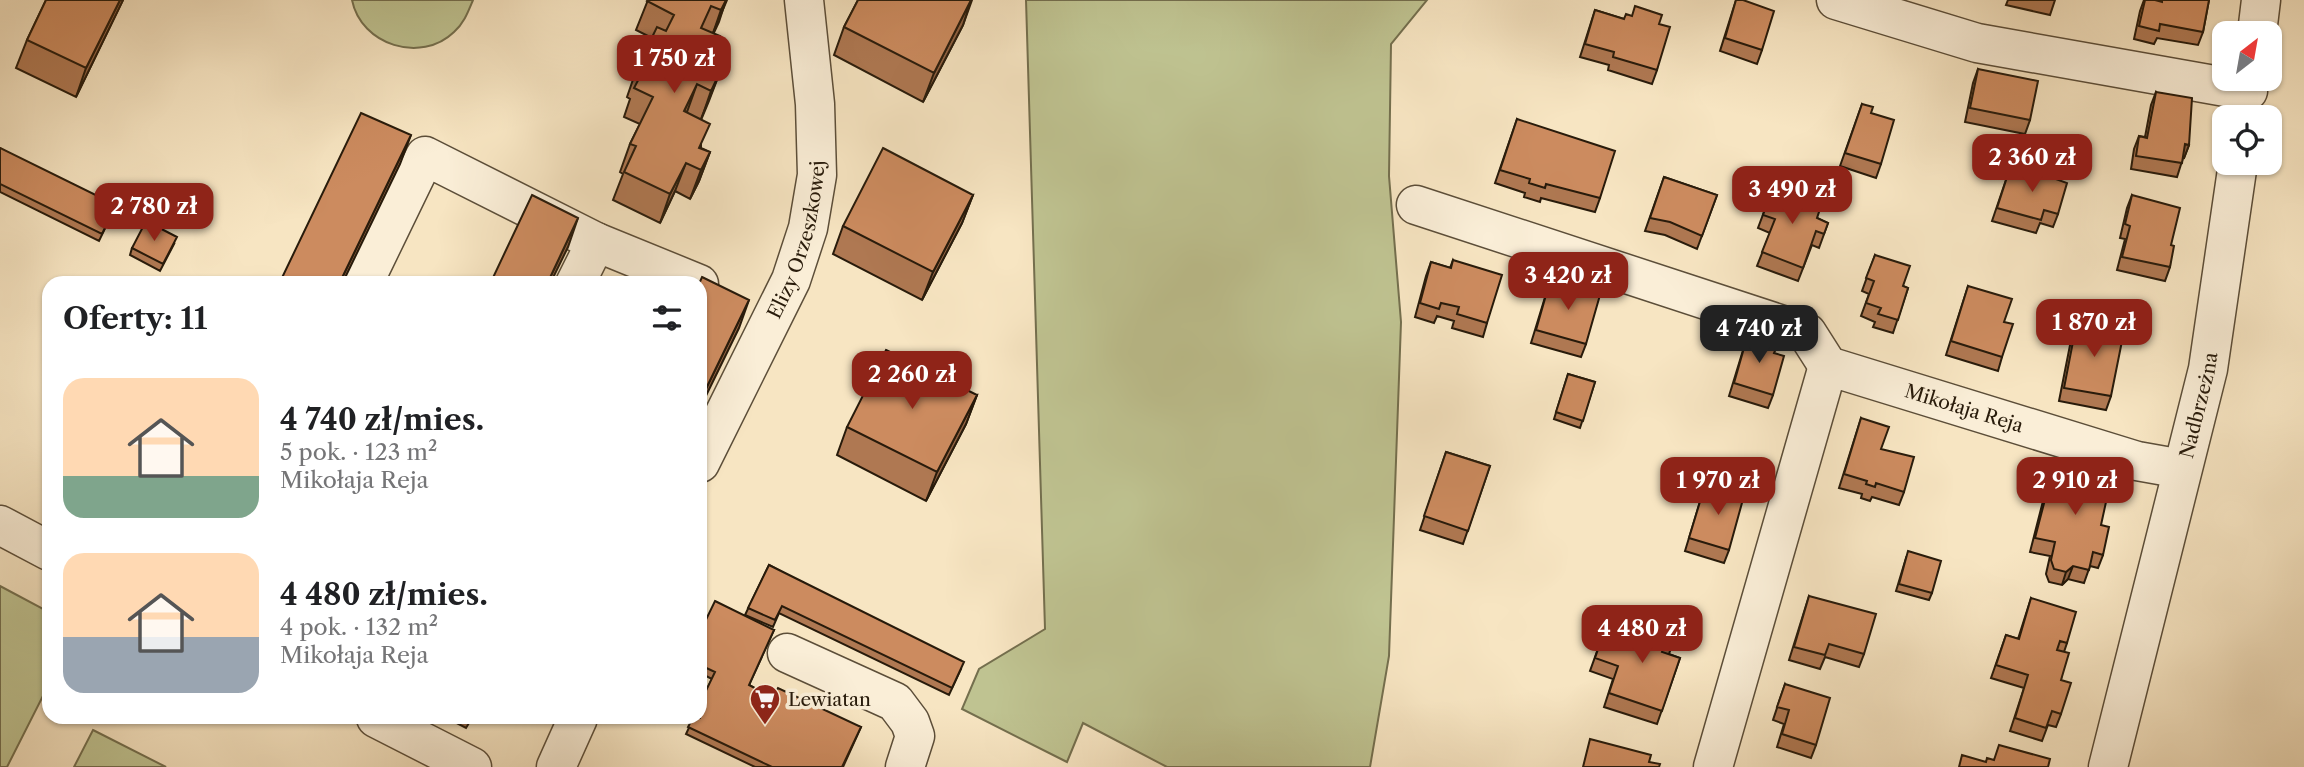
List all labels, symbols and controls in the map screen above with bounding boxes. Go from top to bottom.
north arrow [2212,21,2282,91]
map controls [2212,21,2282,175]
pin: 1 750 zł [602,36,746,95]
text: 1 750 zł [633,44,715,72]
button: locate [2212,105,2282,175]
pin: 2 360 zł [1960,134,2104,194]
text: 2 360 zł [1988,143,2076,171]
street label: Elizy Orzeszkowej [762,160,829,322]
pin: 3 490 zł [1720,166,1864,226]
text: 3 490 zł [1748,175,1836,203]
pin: 2 780 zł [82,184,226,243]
text: 2 780 zł [110,192,198,220]
pin: 3 420 zł [1496,252,1640,312]
text: 3 420 zł [1524,261,1612,289]
icon: filters [648,299,686,337]
text: Oferty: 11 [63,300,207,337]
pin: 1 870 zł [2022,300,2166,359]
pin: 4 740 zł [1687,306,1831,365]
text: 1 870 zł [2052,308,2136,336]
text: 4 740 zł [1716,314,1802,342]
street label: Nadbrzeżna [2175,351,2222,461]
pin: 2 260 zł [840,352,984,411]
text: 2 260 zł [868,360,956,388]
street label: Mikołaja Reja [1902,379,2026,437]
text: 4 740 zł/mies. [280,401,484,438]
icon: home [119,406,203,490]
text: 5 pok. · 123 m² [280,438,437,466]
pin: 1 970 zł [1646,458,1790,517]
pin: 2 910 zł [2003,458,2147,517]
text: Mikołaja Reja [280,466,429,494]
text: 1 970 zł [1676,466,1760,494]
text: 2 910 zł [2033,466,2117,494]
text: 4 480 zł/mies. [280,576,488,613]
icon: home [119,581,203,665]
pin: 4 480 zł [1570,606,1714,665]
text: 4 pok. · 132 m² [280,613,438,641]
text: 4 480 zł [1598,614,1686,642]
text: Mikołaja Reja [280,641,429,669]
supermarket icon: Lewiatan [748,682,782,726]
place label: Lewiatan [788,688,871,711]

